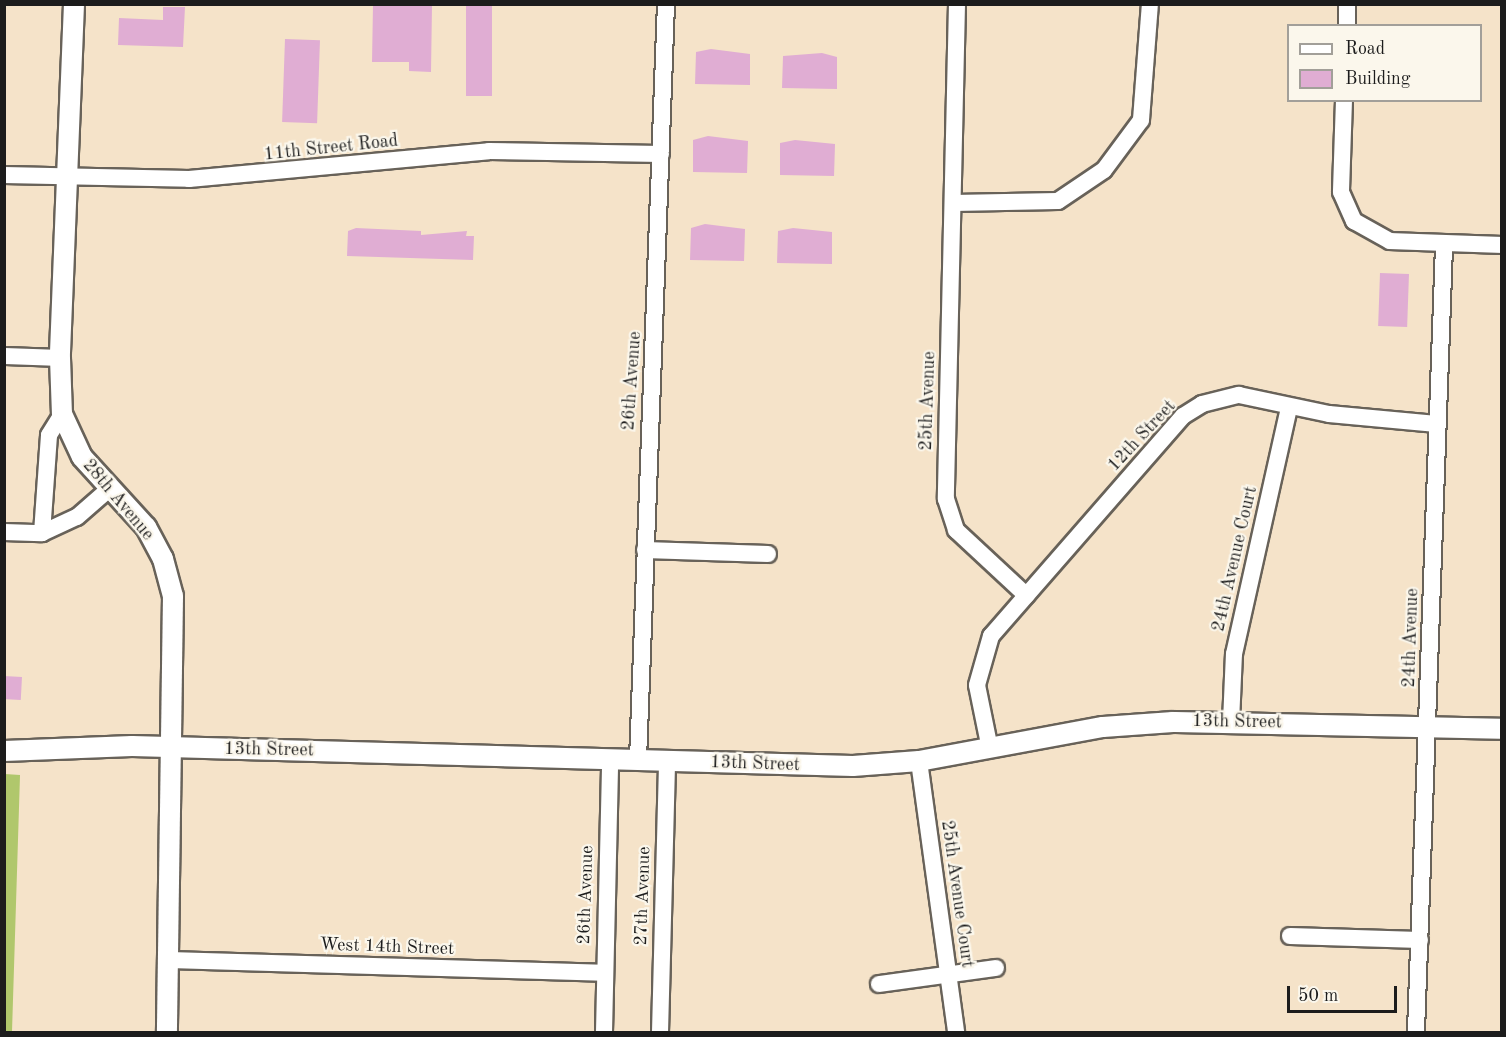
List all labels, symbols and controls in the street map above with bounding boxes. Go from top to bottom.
legend [1287,24,1482,102]
text: Road [1345,40,1385,58]
text: Building [1345,70,1410,88]
street label: 11th Street Road [263,130,399,166]
street label: 26th Avenue [618,331,646,431]
street label: 25th Avenue [915,351,941,451]
street label: 12th Street [1104,396,1180,476]
street label: 28th Avenue [78,455,158,545]
street label: 24th Avenue Court [1208,484,1262,634]
street label: 24th Avenue [1398,588,1424,688]
street label: 13th Street [1192,710,1282,734]
street label: 13th Street [224,738,314,762]
street label: 13th Street [710,752,800,776]
street label: 25th Avenue Court [936,819,978,969]
street label: 26th Avenue [573,845,599,945]
street label: 27th Avenue [630,846,656,946]
street label: West 14th Street [319,934,455,960]
scale bar [1290,974,1400,1012]
text: 50 m [1298,987,1338,1005]

